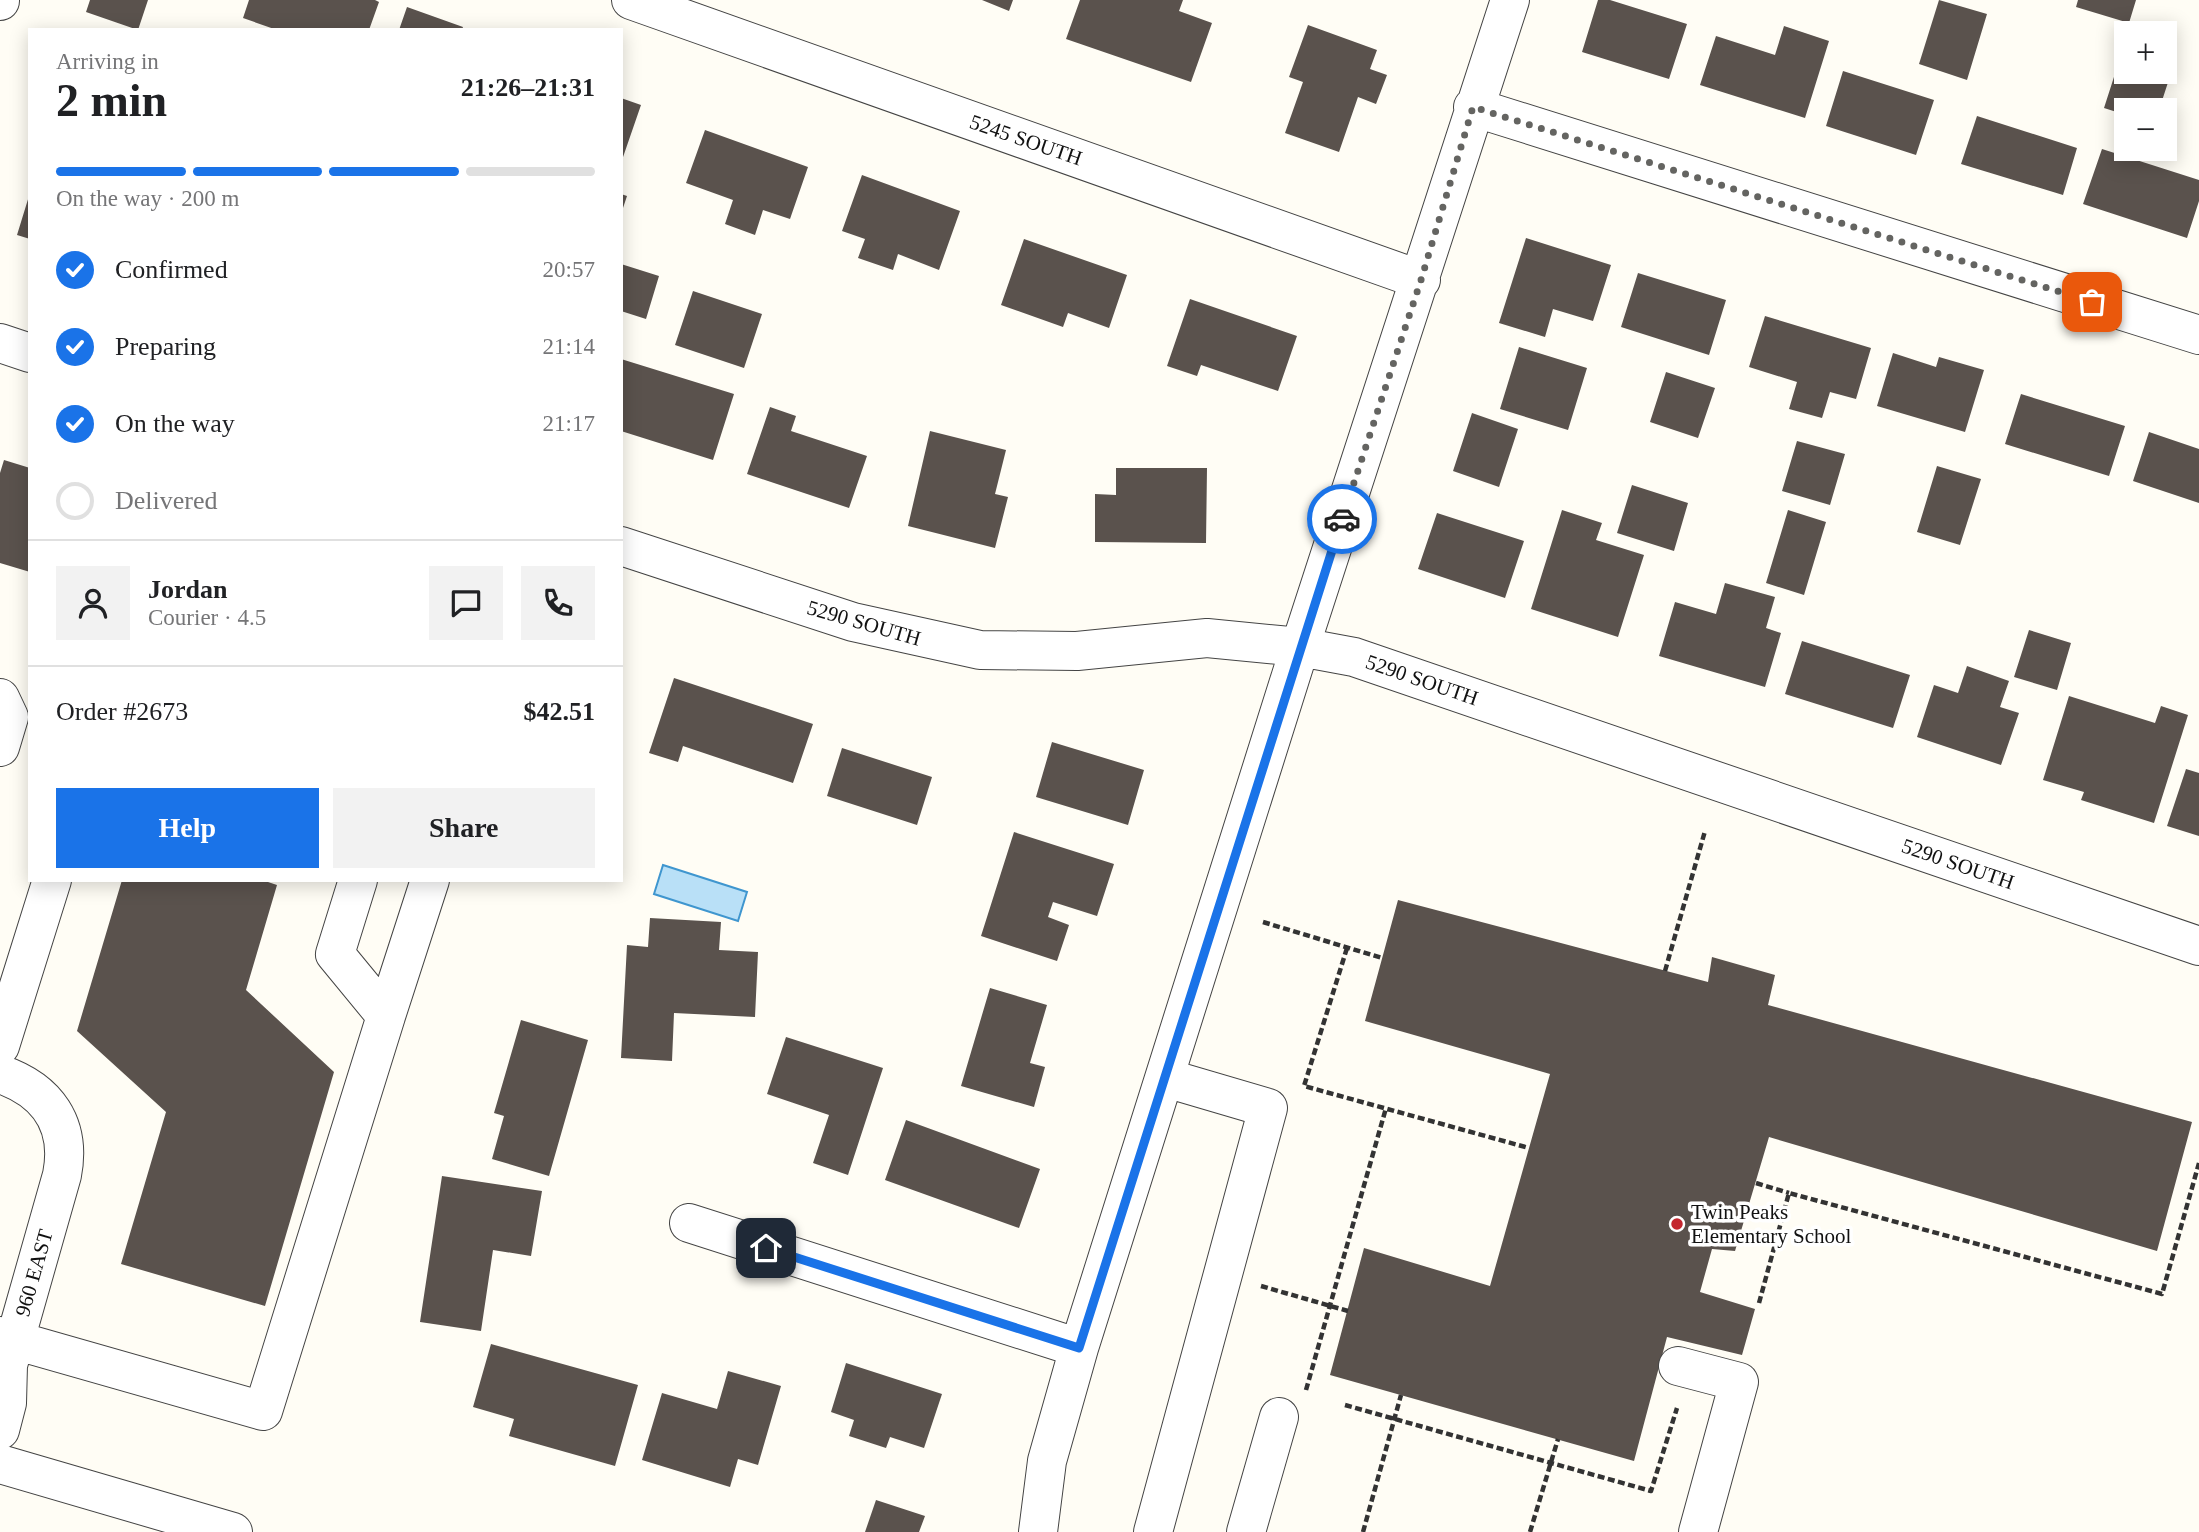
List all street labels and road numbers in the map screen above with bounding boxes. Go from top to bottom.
street label: 5245 SOUTH [967,110,1085,170]
street label: 5290 SOUTH [804,595,924,651]
street label: 5290 SOUTH [1363,650,1481,710]
street label: 5290 SOUTH [1899,834,2017,894]
street label: 960 EAST [10,1227,58,1319]

